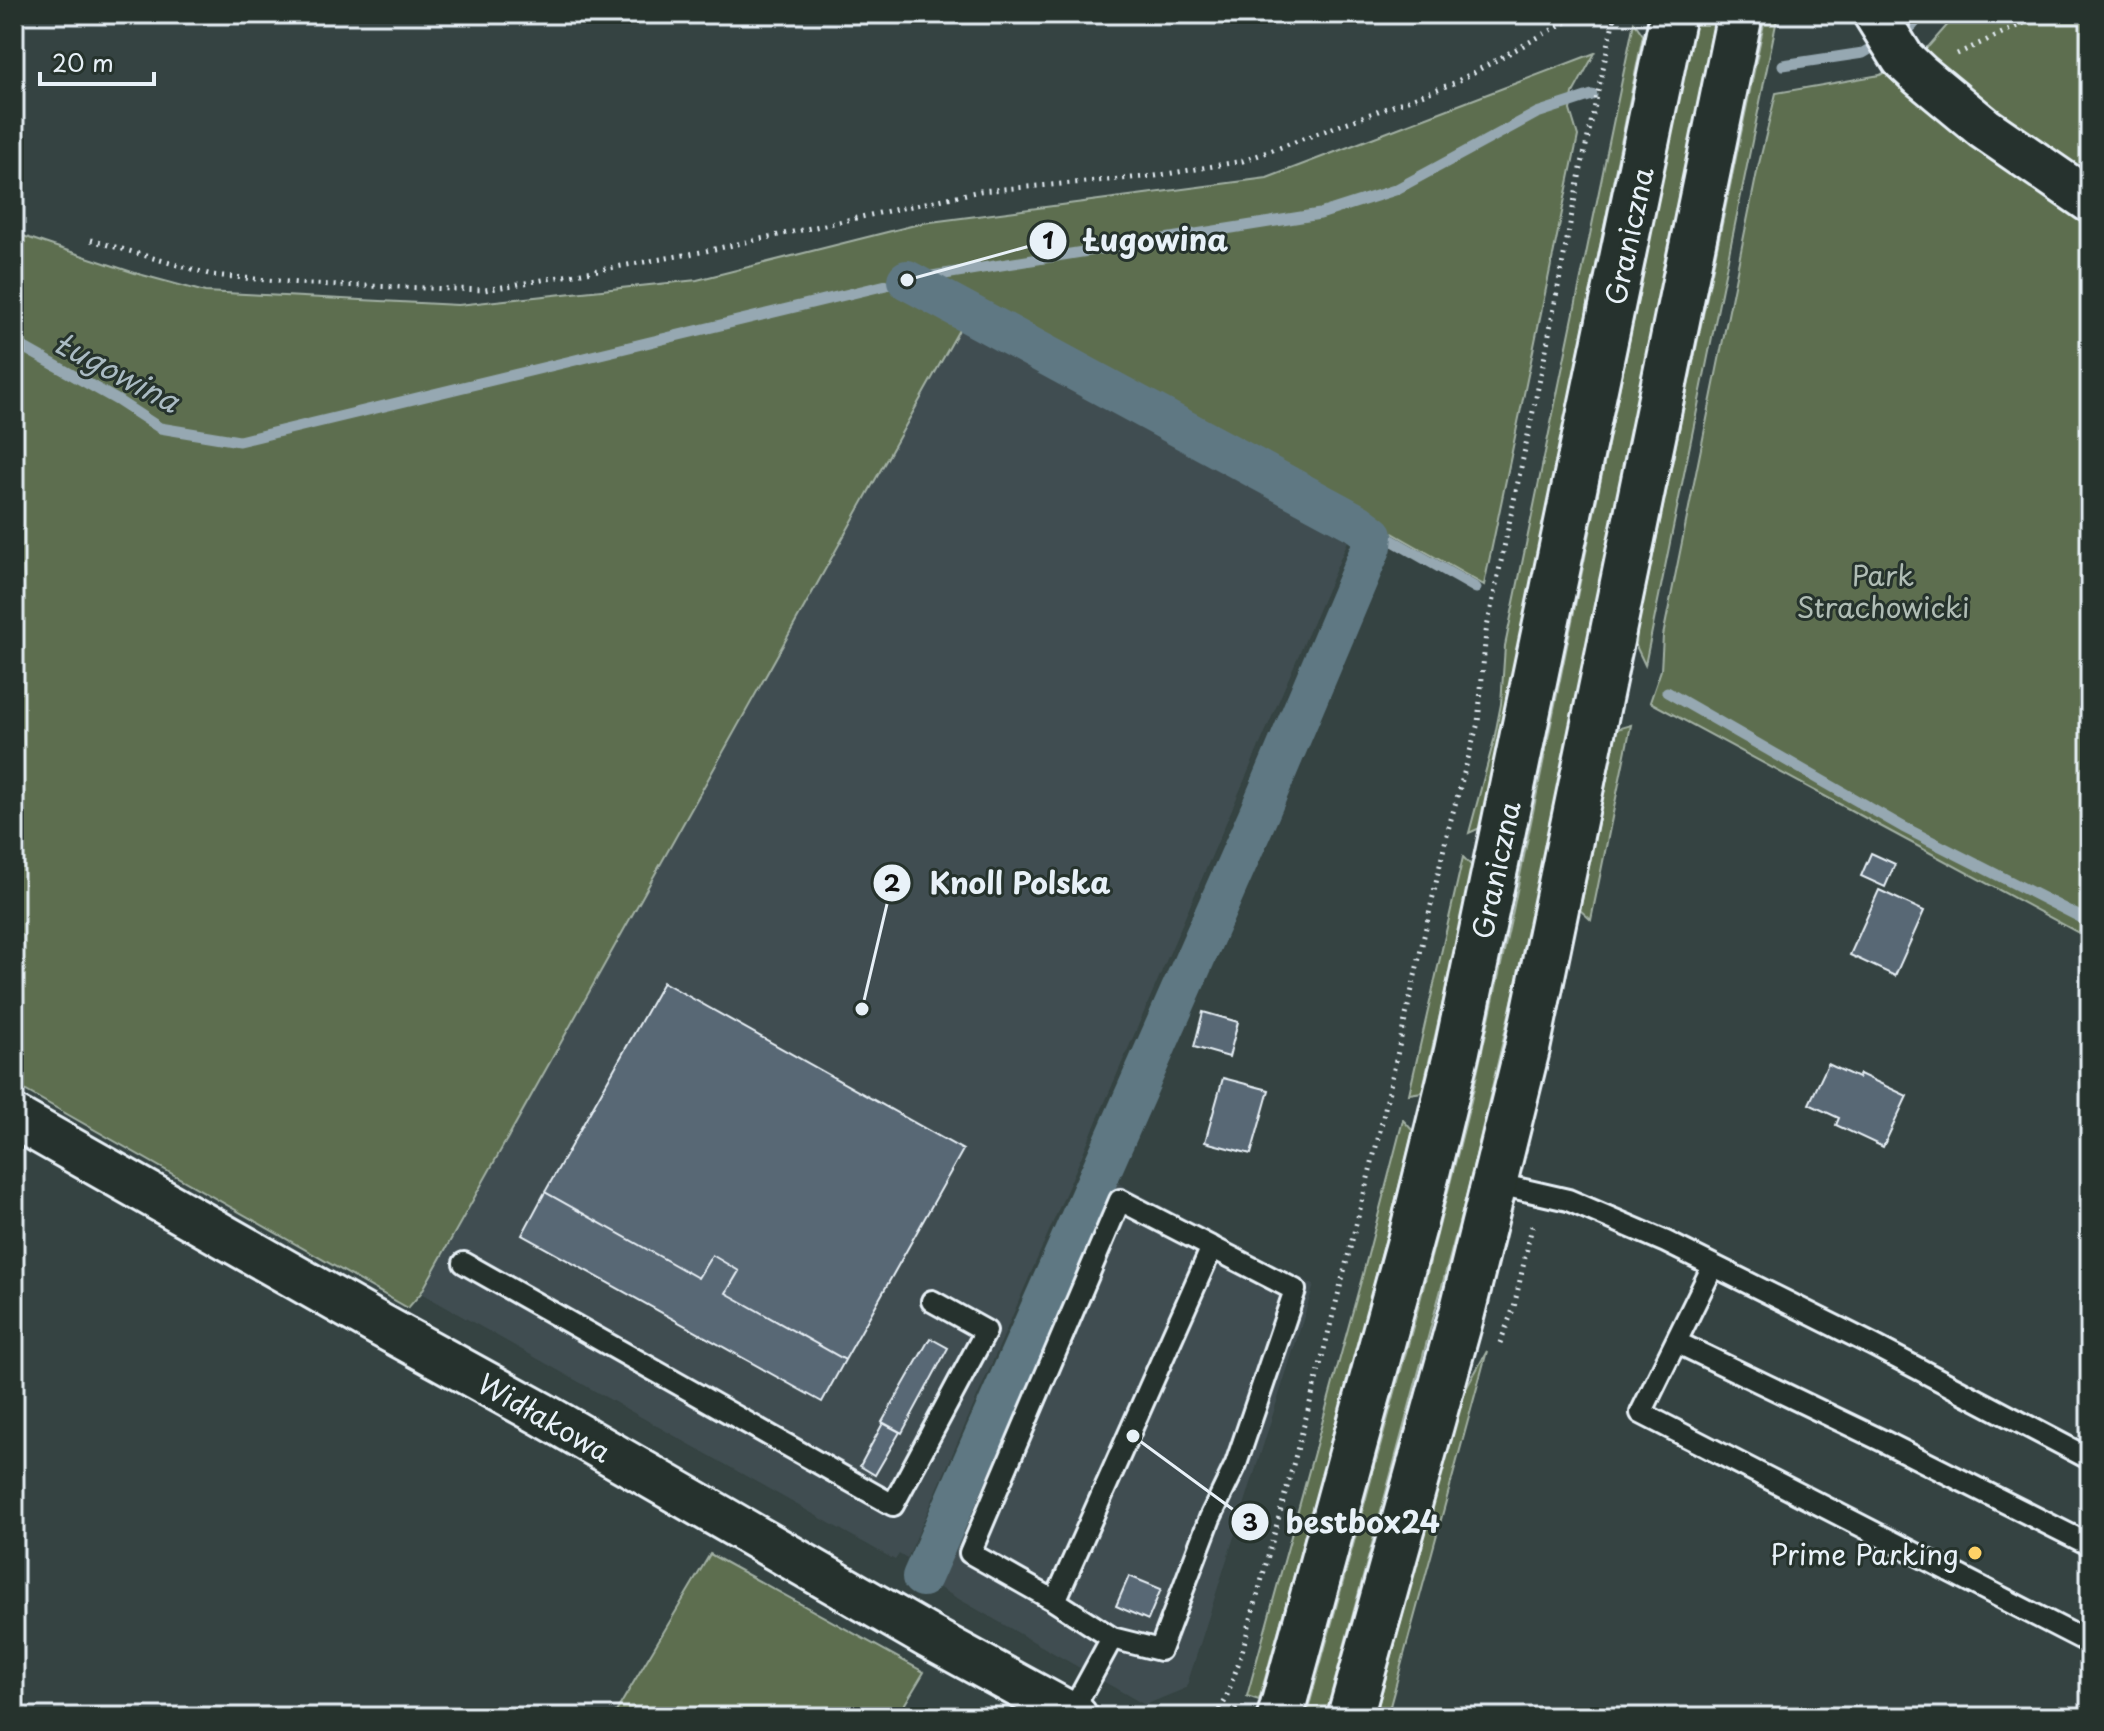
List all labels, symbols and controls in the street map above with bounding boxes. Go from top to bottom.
scale bar [40,36,154,86]
text: 20 m [52,44,114,80]
street label: Graniczna [1592,162,1664,309]
callout: Ługowina [1028,214,1244,268]
text: Ługowina [1082,216,1228,261]
text: 1 [1042,221,1054,257]
water label: Ługowina [48,319,189,423]
park label: Park Strachowicki [1796,553,1970,628]
street label: Graniczna [1459,796,1531,943]
callout: Knoll Polska [872,856,1127,910]
text: Knoll Polska [929,859,1111,904]
text: 2 [884,864,901,900]
street label: Widłakowa [470,1362,620,1473]
callout: bestbox24 [1230,1495,1456,1549]
text: bestbox24 [1286,1498,1440,1543]
text: 3 [1242,1503,1258,1539]
place label: Prime Parking [1770,1532,1959,1575]
marker: Prime Parking [1966,1544,1984,1562]

